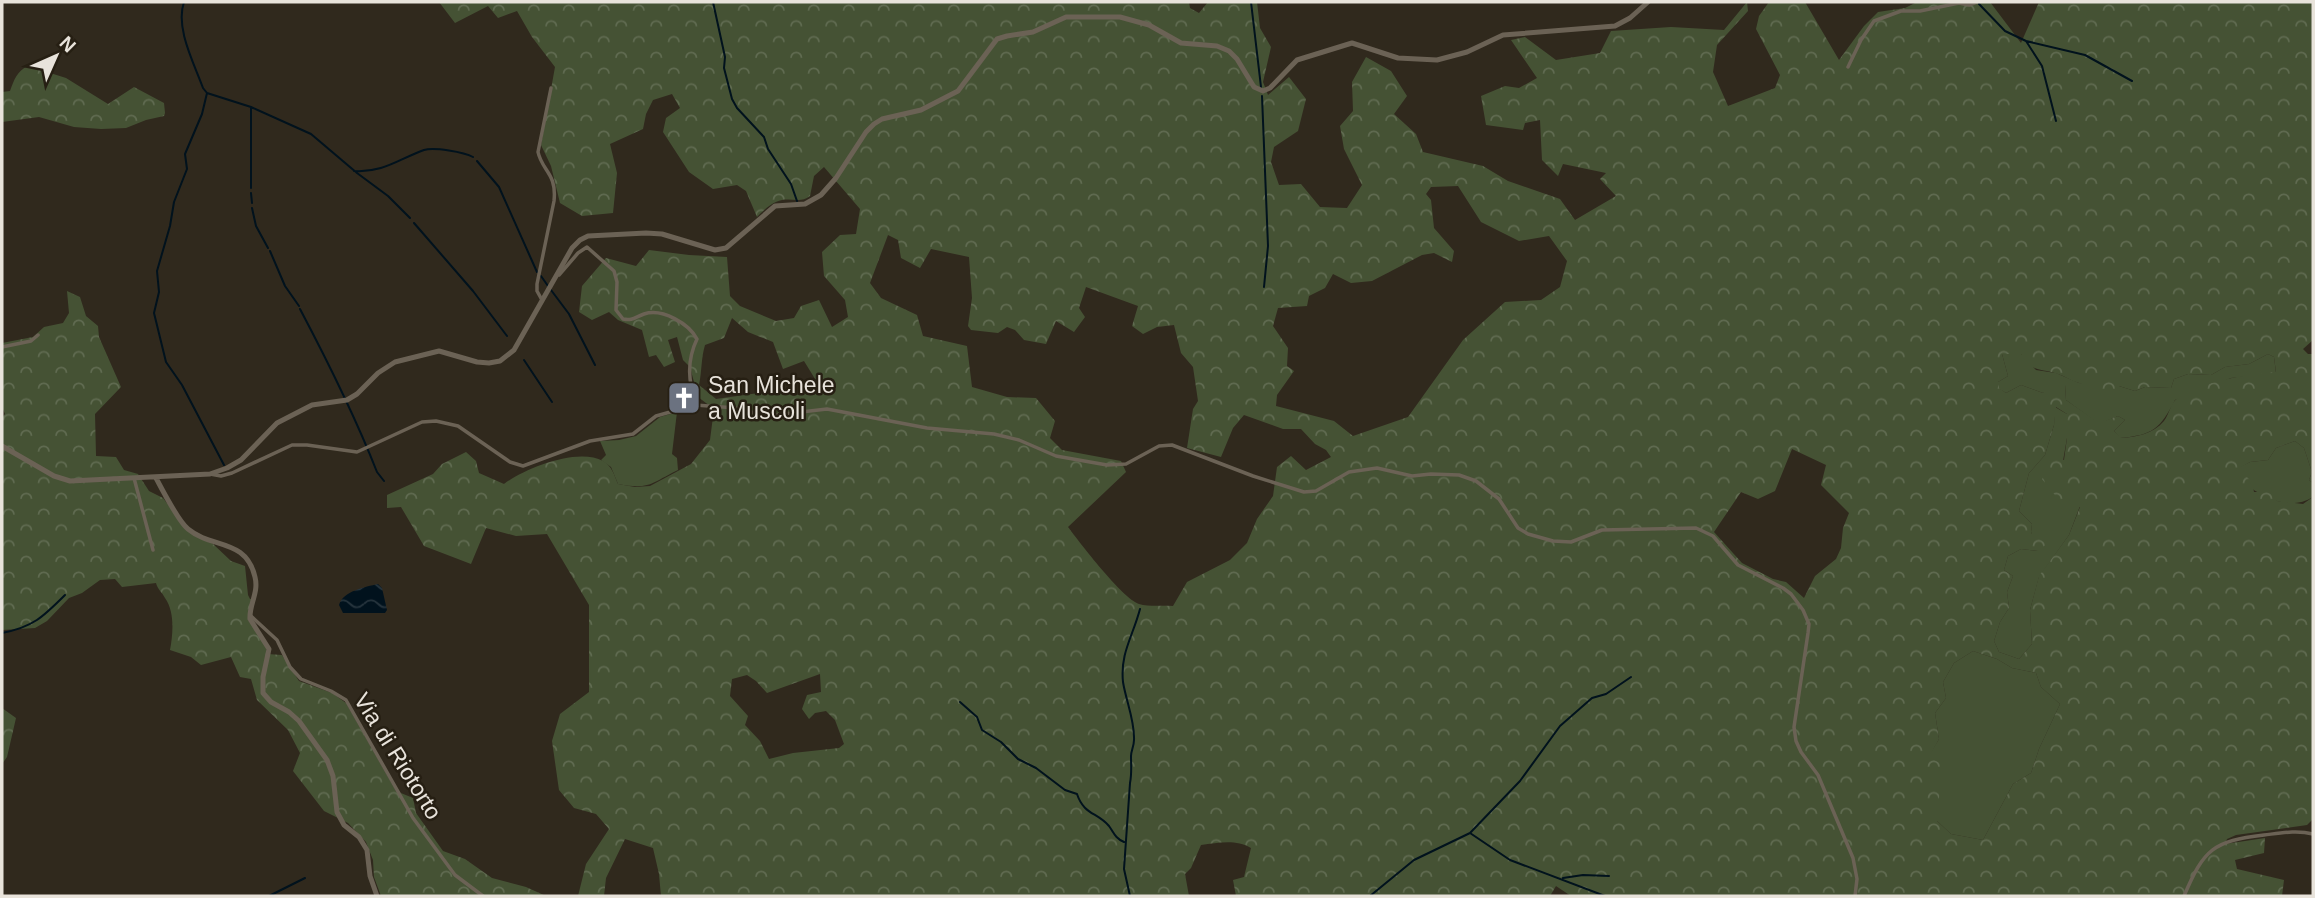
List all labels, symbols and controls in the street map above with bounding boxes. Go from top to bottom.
north arrow [21,21,91,91]
text: N [55,32,80,57]
place label: San Michele a Muscoli [708,372,835,424]
church icon: San Michele a Muscoli [665,379,703,417]
street label: Via di Riotorto [349,688,447,824]

